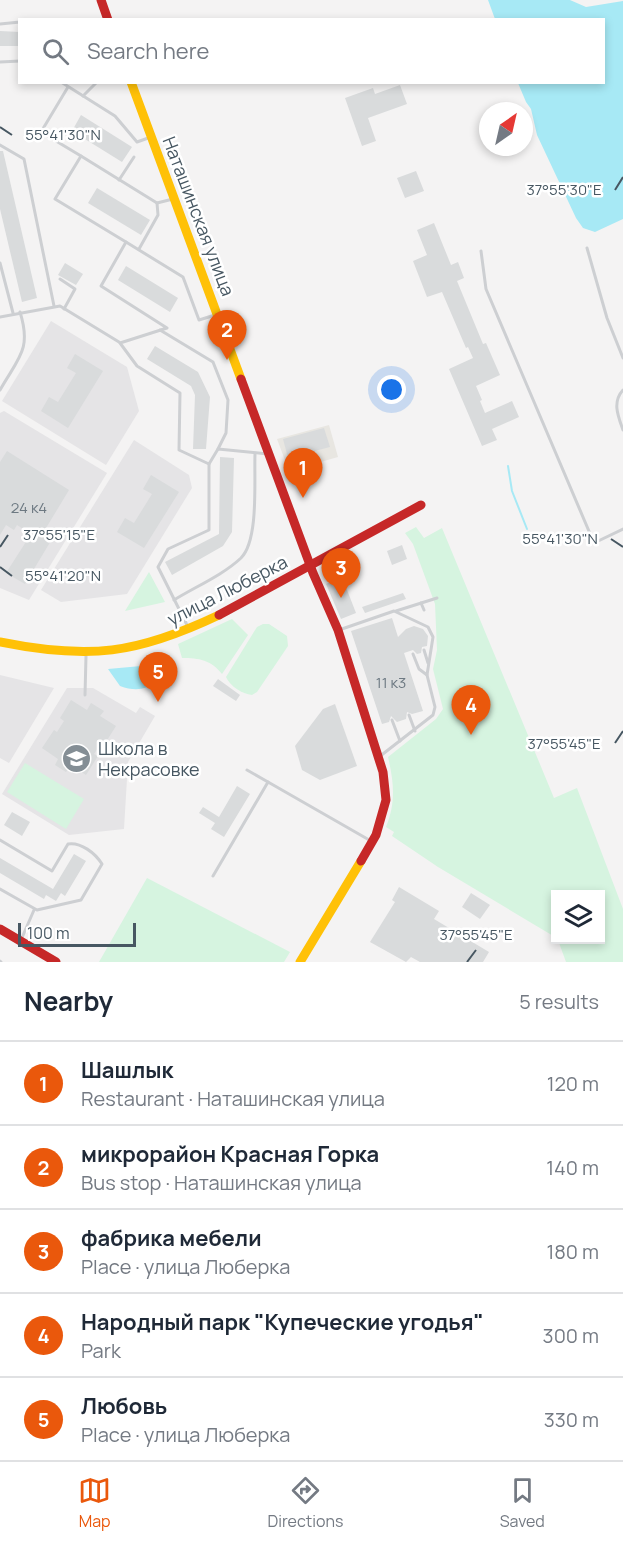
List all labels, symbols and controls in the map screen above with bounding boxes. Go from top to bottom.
search box [18,18,605,84]
icon: search [39,35,72,68]
text: Search here [87,36,209,66]
north arrow [479,102,533,156]
text: 55°41'30"N [25,124,101,145]
street label: Наташинская улица [158,133,240,299]
text: 37°55'30"E [527,179,601,200]
pin: 2 [208,310,246,360]
your location [377,375,406,404]
pin: 1 [284,448,322,498]
house number: 24 к4 [11,497,47,518]
text: 37°55'15"E [23,524,95,545]
text: 55°41'30"N [522,528,598,549]
pin: 3 [322,548,360,598]
street label: улица Люберка [163,549,291,631]
text: 55°41'20"N [25,565,101,586]
pin: 5 [138,652,178,702]
house number: 11 к3 [376,672,406,693]
pin: 4 [452,686,490,735]
text: 37°55'45"E [527,733,601,754]
place label: Школа в Некрасовке [98,736,200,781]
school or university icon: Школа в Некрасовке [61,742,93,774]
map controls [551,890,605,944]
button: layers [551,890,605,944]
scale bar [18,920,136,947]
text: 100 m [27,922,70,944]
text: 37°55'45"E [439,924,513,945]
text: Nearby [24,983,113,1019]
text: 5 results [519,988,599,1015]
text: Шашлык [81,1055,173,1085]
text: 1 [39,1070,48,1097]
text: 120 m [547,1070,599,1097]
text: Restaurant · Наташинская улица [81,1085,385,1112]
text: микрорайон Красная Горка [81,1139,379,1169]
text: 2 [38,1154,49,1181]
text: 140 m [546,1154,599,1181]
text: Bus stop · Наташинская улица [81,1169,362,1196]
text: фабрика мебели [81,1223,262,1253]
text: 3 [38,1238,49,1265]
text: 180 m [546,1238,599,1265]
text: Place · улица Люберка [81,1253,290,1280]
text: Народный парк "Купеческие угодья" [81,1307,484,1337]
text: 4 [37,1322,50,1349]
text: 300 m [543,1322,599,1349]
text: Park [81,1337,121,1364]
text: Любовь [81,1391,167,1421]
text: 5 [38,1406,49,1433]
text: 330 m [544,1406,599,1433]
text: Place · улица Люберка [81,1421,290,1448]
tab: Map [78,1474,111,1532]
tab: Directions [268,1474,343,1532]
tab: Saved [500,1474,545,1532]

